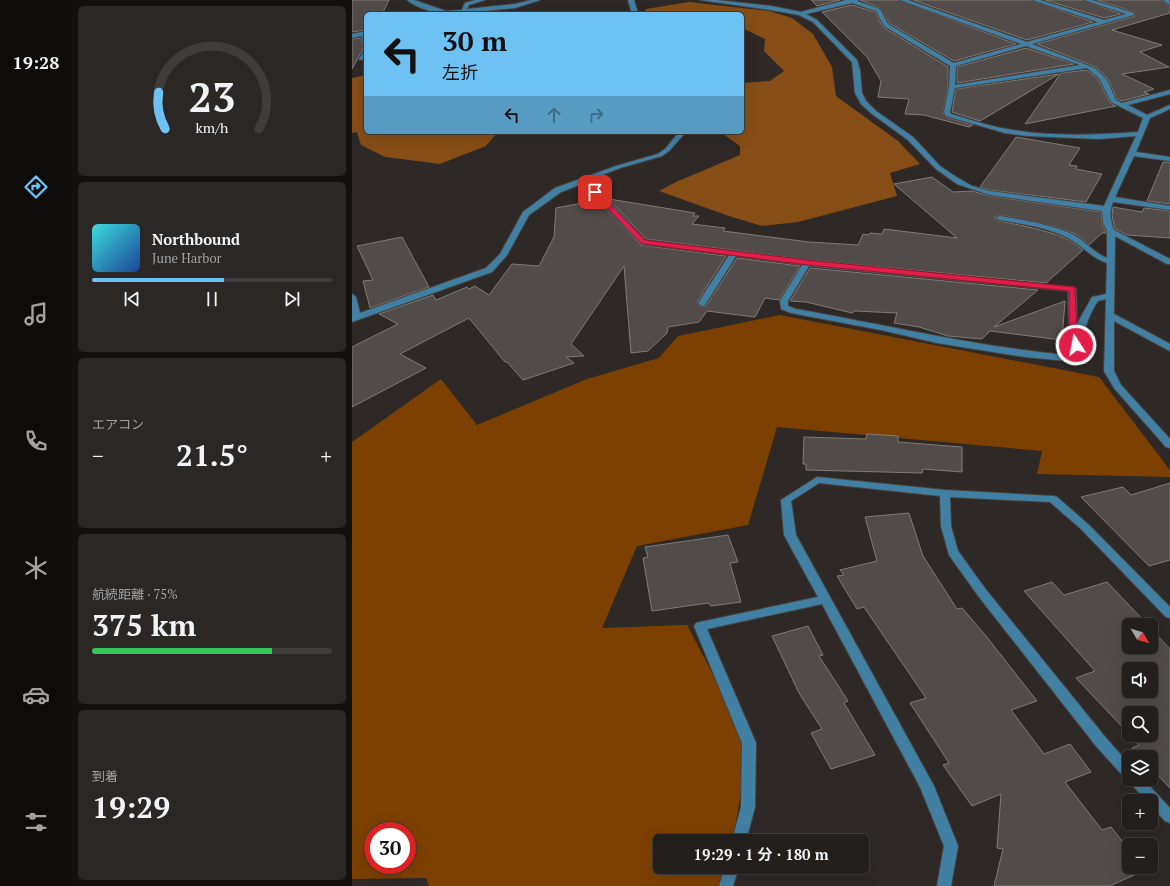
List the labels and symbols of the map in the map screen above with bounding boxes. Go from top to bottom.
pin [578,175,612,209]
position arrow [1055,324,1097,366]
north arrow [1122,618,1158,654]
speed limit sign: 30 [364,822,416,874]

